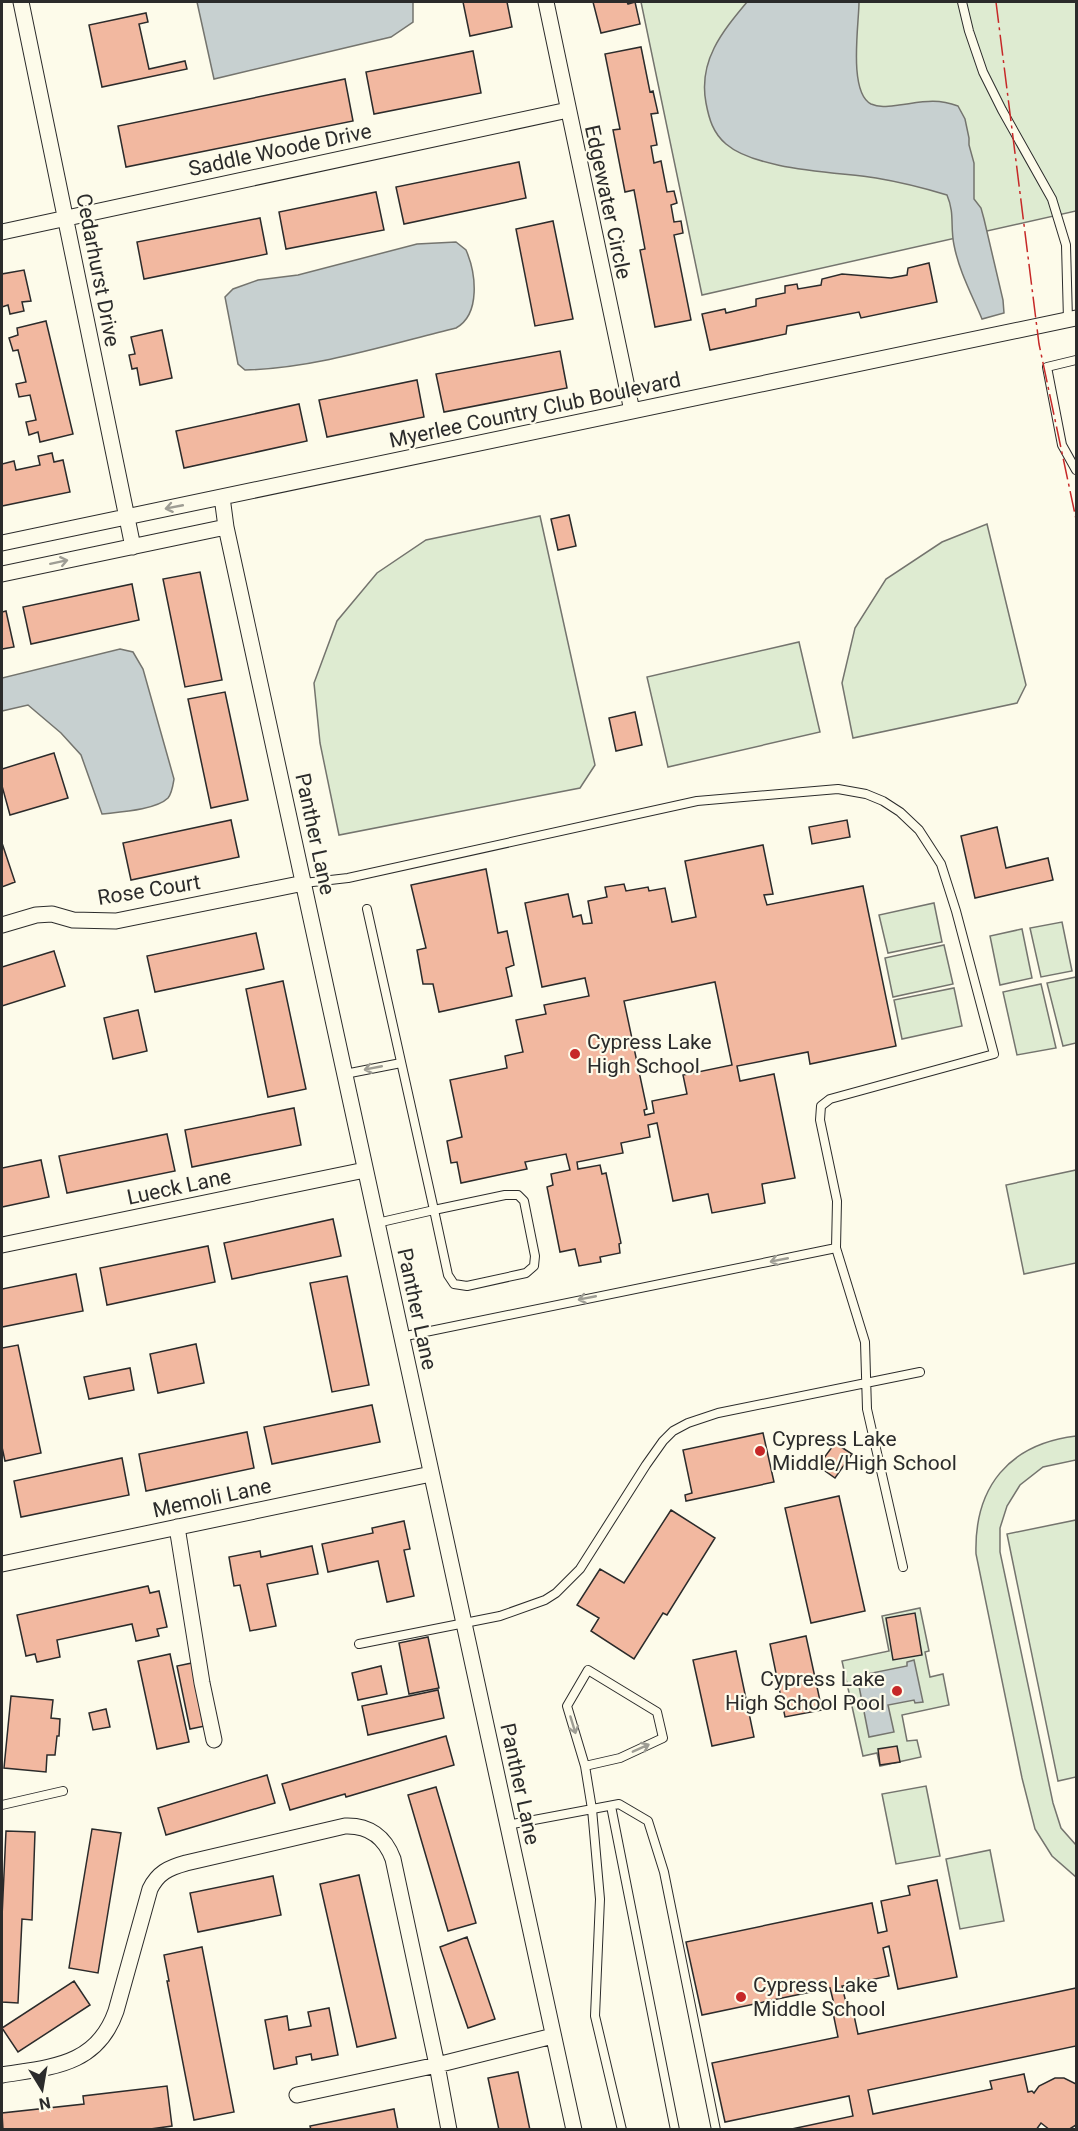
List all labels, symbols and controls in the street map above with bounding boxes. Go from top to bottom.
street label: Saddle Woode Drive [186,119,374,181]
street label: Edgewater Circle [580,123,636,281]
street label: Cedarhurst Drive [71,191,125,349]
street label: Myerlee Country Club Boulevard [387,367,683,453]
one-way arrow [165,502,185,513]
one-way arrow [48,556,68,567]
street label: Panther Lane [290,771,340,897]
street label: Rose Court [96,870,202,910]
place label: Cypress Lake High School [587,1030,712,1078]
marker: Cypress Lake High School [568,1047,582,1061]
one-way arrow [364,1063,383,1074]
street label: Lueck Lane [125,1164,233,1210]
street label: Panther Lane [392,1246,442,1372]
one-way arrow [769,1255,789,1266]
one-way arrow [578,1293,598,1304]
place label: Cypress Lake Middle/High School [772,1427,957,1475]
marker: Cypress Lake Middle/High School [753,1444,767,1458]
street label: Memoli Lane [150,1474,274,1522]
place label: Cypress Lake High School Pool [725,1667,885,1715]
marker: Cypress Lake High School Pool [890,1684,904,1698]
one-way arrow [568,1715,579,1734]
street label: Panther Lane [495,1721,545,1847]
one-way arrow [631,1742,649,1754]
place label: Cypress Lake Middle School [753,1973,886,2021]
marker: Cypress Lake Middle School [734,1990,748,2004]
north arrow [12,2059,72,2119]
text: N [37,2093,52,2114]

